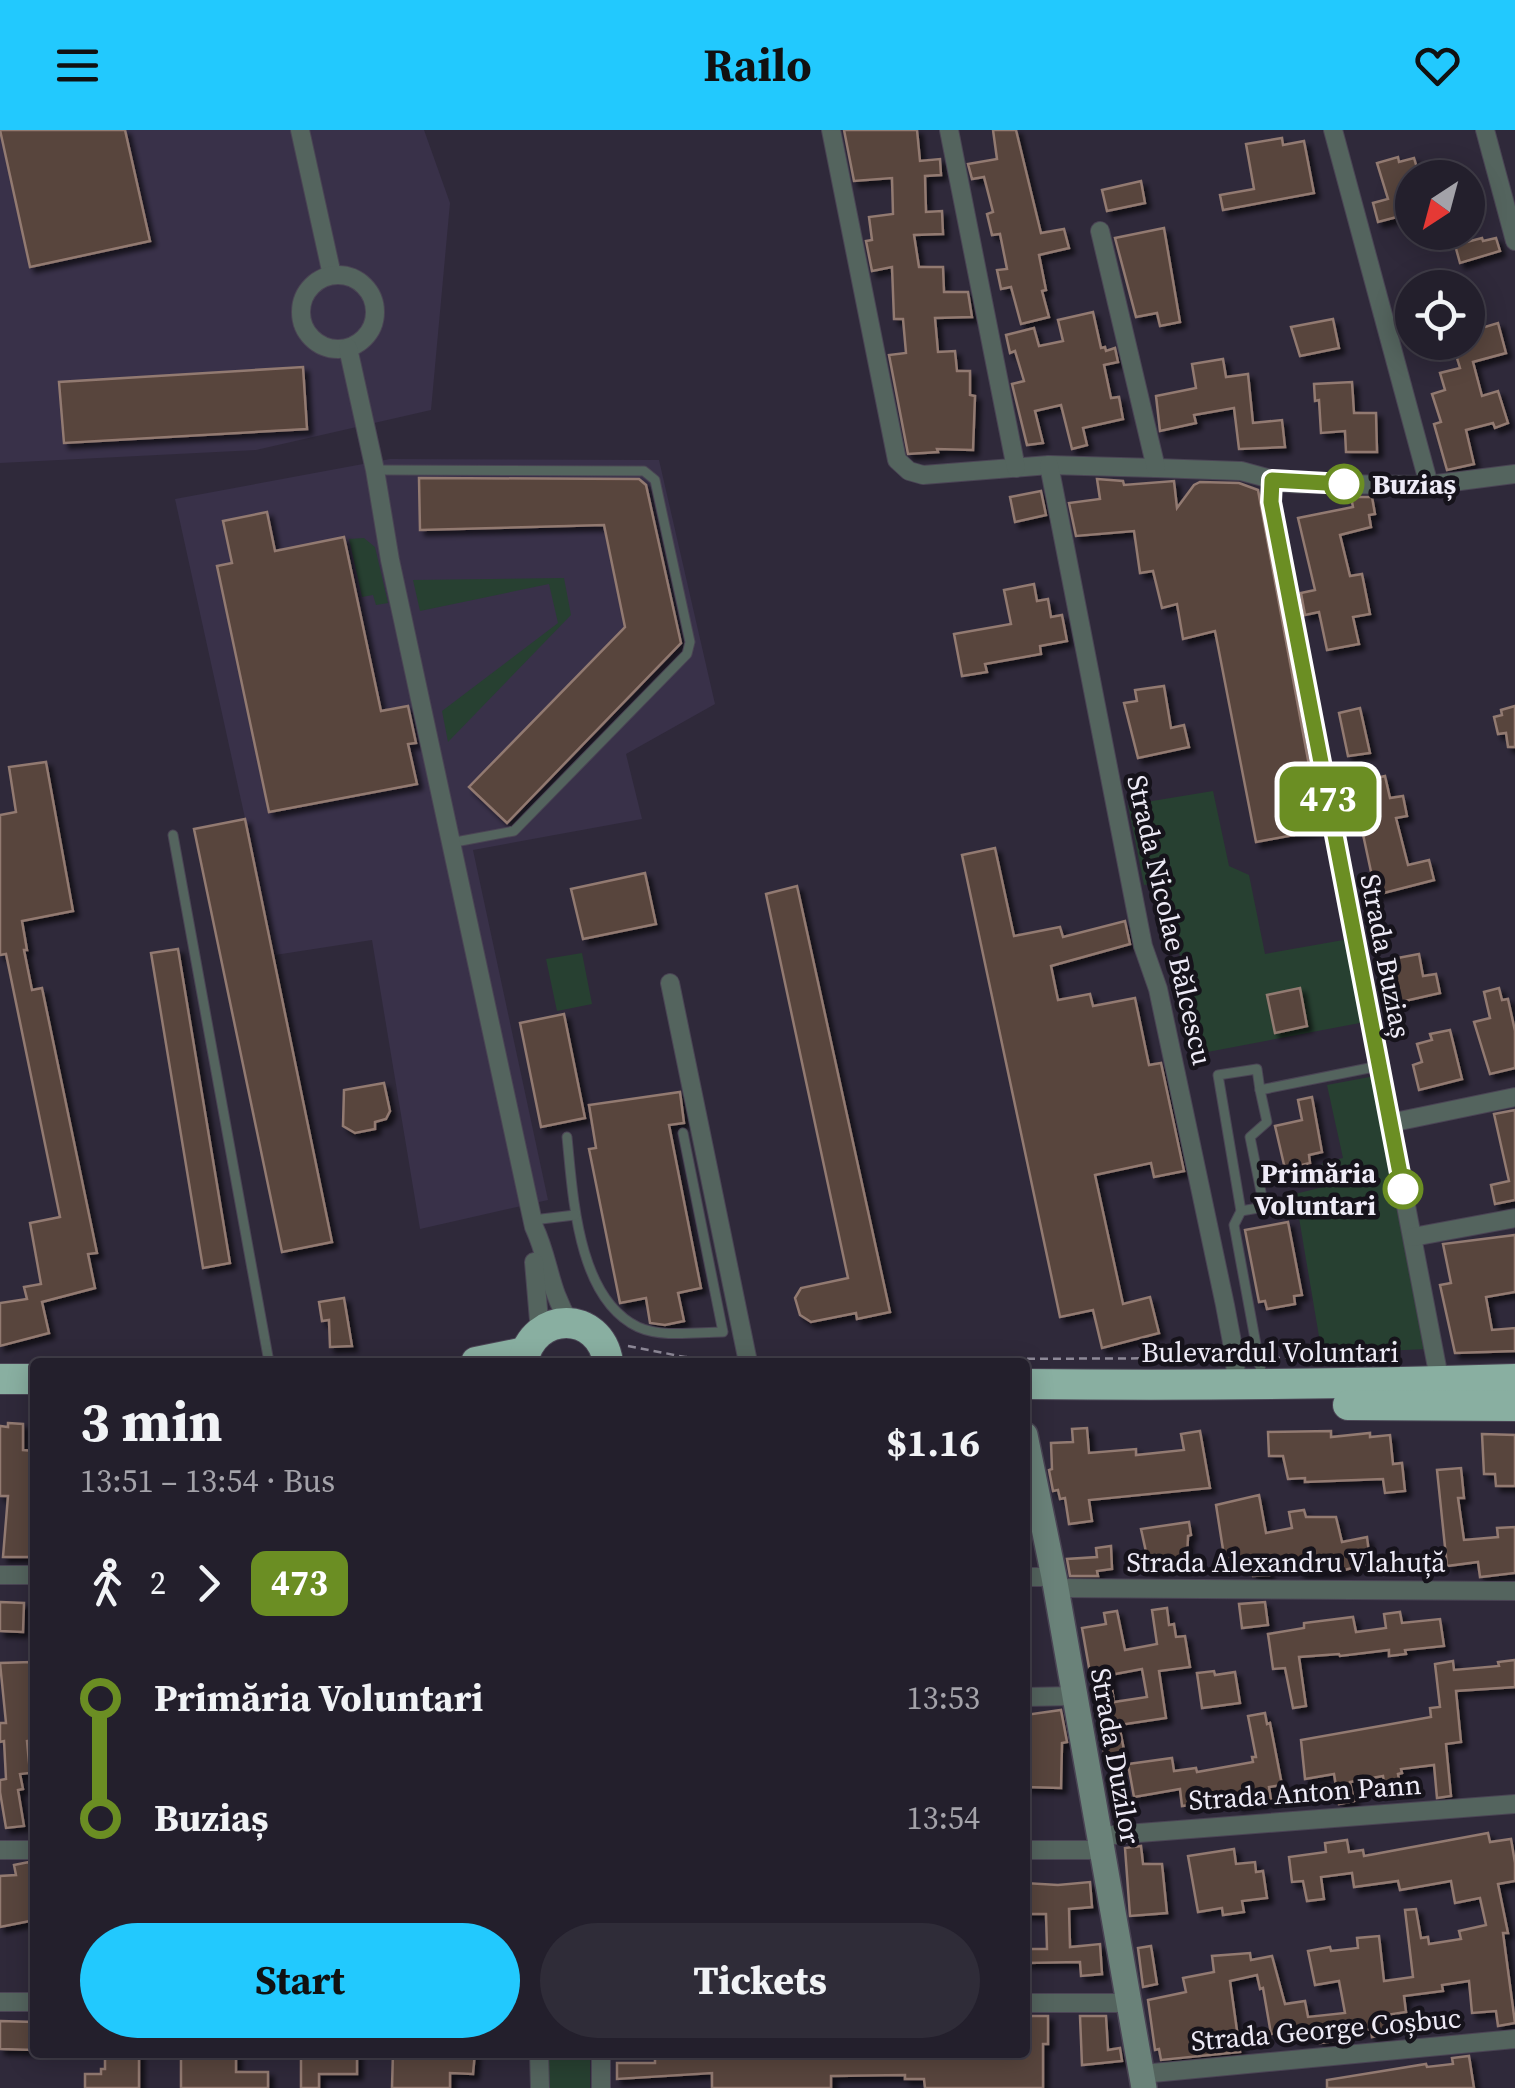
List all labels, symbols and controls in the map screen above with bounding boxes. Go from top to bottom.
text: Railo [703,34,812,96]
icon: menu [50,38,105,93]
icon: heart [1410,38,1465,93]
north arrow [1395,160,1485,250]
map controls [1395,160,1485,360]
button: locate [1395,270,1485,360]
marker: Buziaș [1325,465,1363,503]
place label: Buziaș [1372,465,1457,503]
line badge: 473 [1270,766,1386,832]
street label: Strada Nicolae Bălcescu [1118,771,1222,1069]
text: 473 [1300,775,1356,823]
street label: Strada Buziaș [1351,871,1421,1041]
place label: Primăria Voluntari [1254,1154,1376,1224]
marker: Primăria Voluntari [1384,1170,1422,1208]
street label: Bulevardul Voluntari [1141,1333,1399,1371]
text: 3 min [80,1384,223,1459]
text: $1.16 [886,1417,980,1469]
text: 13:51 – 13:54 · Bus [80,1459,335,1503]
street label: Strada Alexandru Vlahuță [1126,1543,1446,1581]
icon: walk [80,1556,135,1611]
icon: forward [181,1556,236,1611]
text: 473 [271,1559,328,1607]
text: 2 [150,1561,166,1605]
street label: Strada Duzilor [1082,1665,1150,1847]
text: Primăria Voluntari [154,1672,483,1724]
text: 13:53 [906,1676,980,1720]
street label: Strada Anton Pann [1187,1765,1423,1819]
text: Buziaș [154,1792,268,1844]
text: 13:54 [906,1796,980,1840]
button: Start [80,1923,520,2038]
button: Tickets [540,1923,980,2038]
street label: Strada George Coșbuc [1189,1998,1463,2060]

